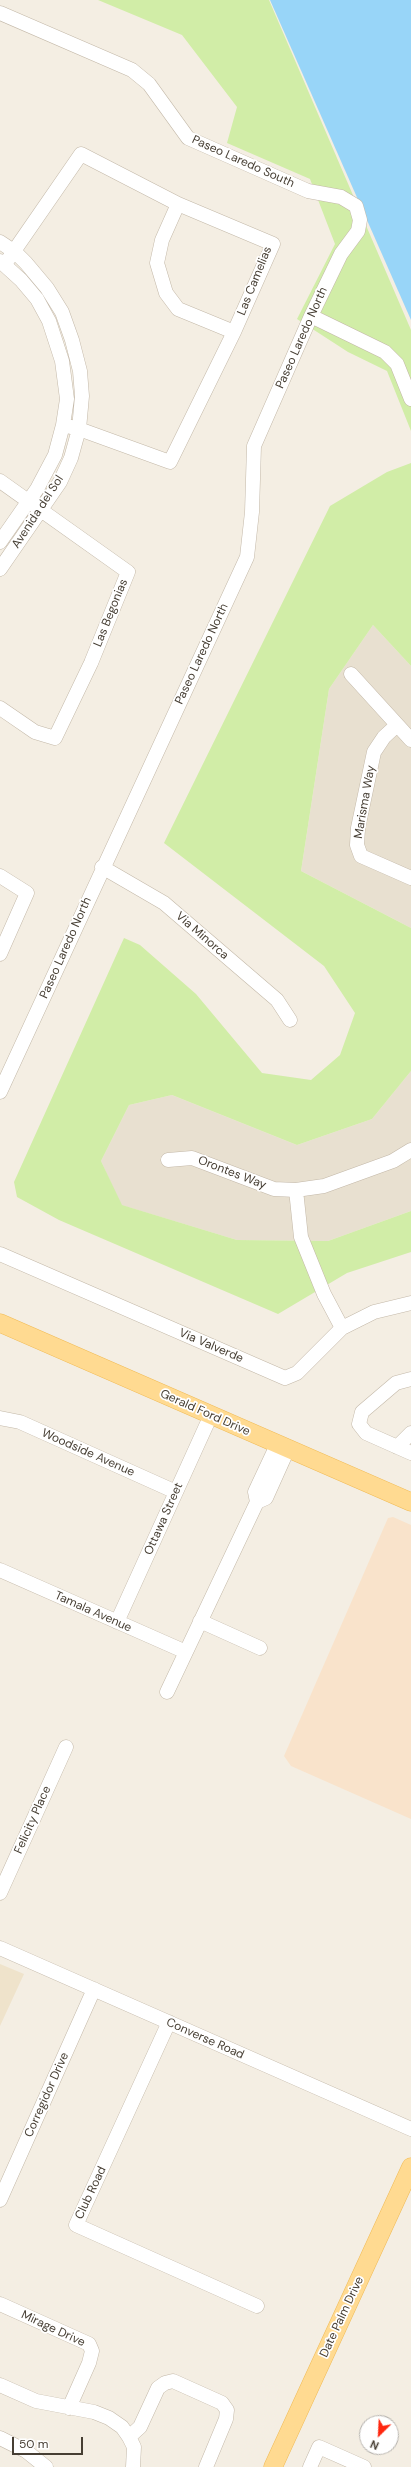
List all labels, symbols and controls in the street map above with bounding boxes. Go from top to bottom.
street label: Paseo Laredo South [190,133,296,191]
street label: Las Camelias [235,245,275,317]
street label: Paseo Laredo North [273,285,331,391]
street label: Avenida del Sol [9,473,67,551]
street label: Las Begonias [91,577,131,649]
street label: Paseo Laredo North [172,601,232,707]
street label: Marisma Way [351,764,379,840]
street label: Paseo Laredo North [37,895,95,1001]
street label: Via Minorca [173,909,231,963]
street label: Orontes Way [196,1153,268,1193]
street label: Via Valverde [177,1326,245,1366]
street label: Gerald Ford Drive [158,1387,252,1439]
street label: Woodside Avenue [39,1426,137,1480]
street label: Ottawa Street [142,1481,186,1557]
street label: Tamala Avenue [52,1589,134,1635]
street label: Felicity Place [12,1784,54,1856]
street label: Converse Road [164,2015,246,2063]
street label: Corregidor Drive [22,2050,72,2140]
street label: Club Road [72,2164,110,2222]
street label: Date Palm Drive [317,2274,367,2360]
street label: Mirage Drive [19,2308,87,2350]
north arrow [359,2415,399,2455]
scale bar [14,2429,85,2455]
text: 50 m [19,2436,48,2452]
text: N [368,2437,381,2453]

